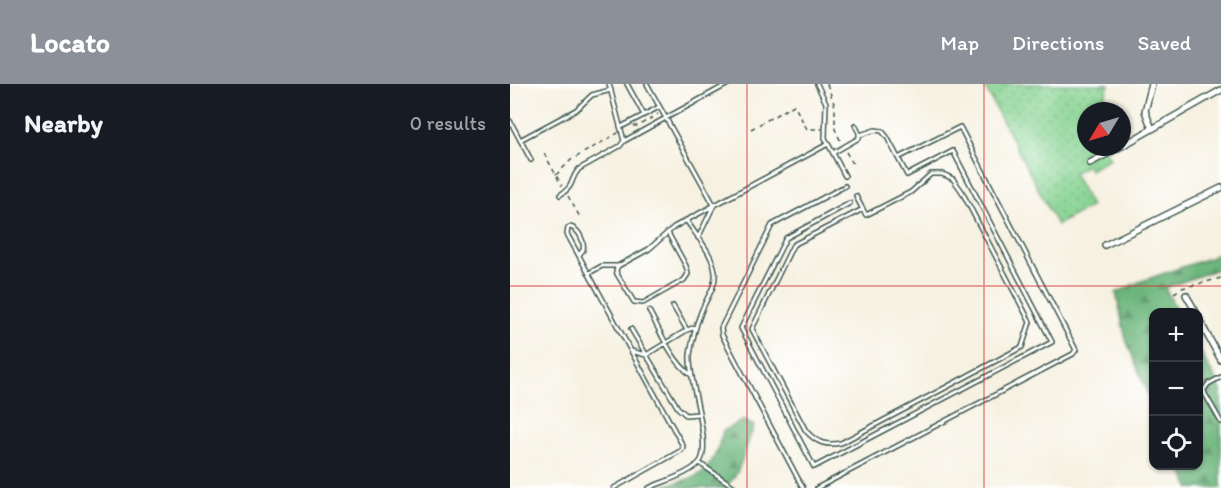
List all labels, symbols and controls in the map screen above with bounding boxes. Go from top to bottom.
text: Locato [30,25,110,59]
text: Map [941,30,979,55]
text: Directions [1012,30,1104,55]
text: Saved [1137,30,1191,55]
north arrow [1077,102,1131,156]
text: Nearby [24,107,103,139]
text: 0 results [410,111,486,135]
map controls [1149,308,1203,470]
button: + [1149,308,1203,362]
button: − [1149,362,1203,416]
button: locate [1149,416,1203,470]

